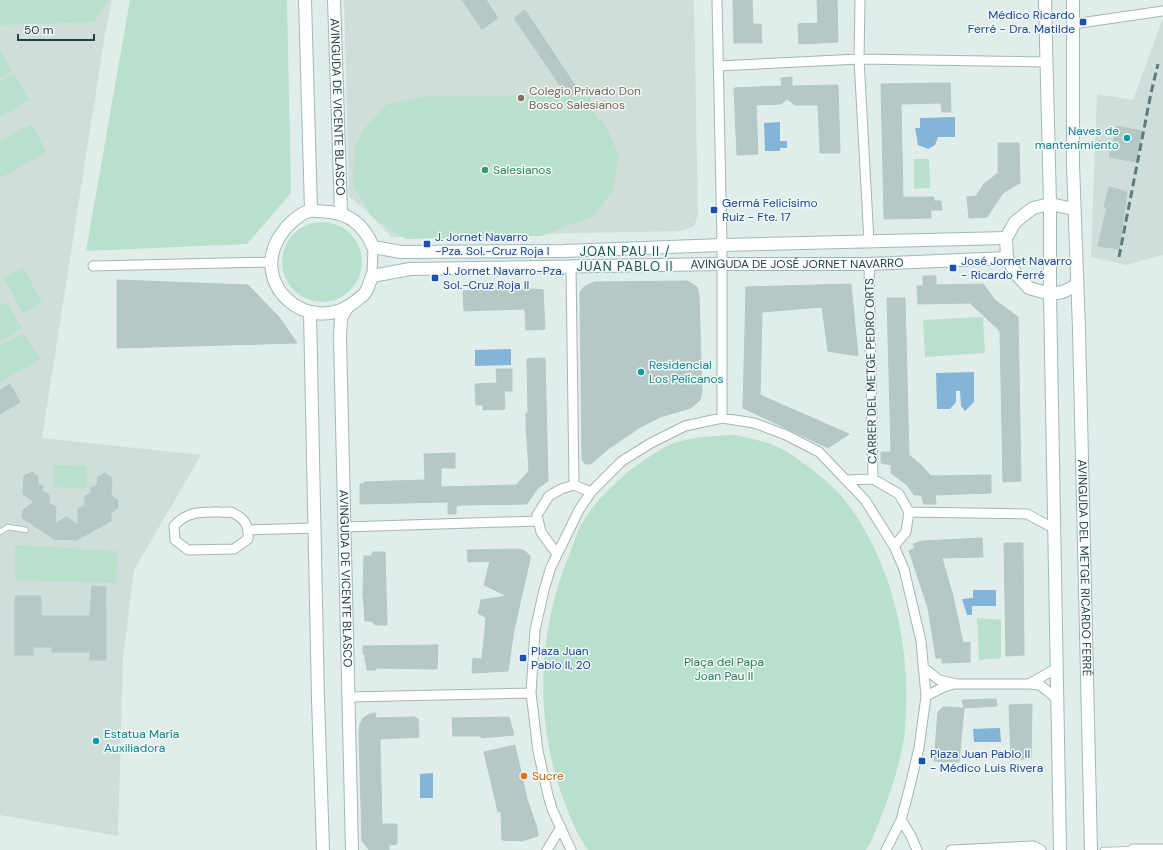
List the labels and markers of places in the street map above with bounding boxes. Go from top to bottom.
place label: Médico Ricardo Ferré - Dra. Matilde [968,7,1075,37]
marker: Médico Ricardo Ferré - Dra. Matilde [1078,17,1088,27]
place label: Colegio Privado Don Bosco Salesianos [529,83,641,113]
marker: Colegio Privado Don Bosco Salesianos [516,93,526,103]
place label: Naves de mantenimiento [1035,123,1119,153]
marker: Naves de mantenimiento [1122,133,1132,143]
place label: Salesianos [493,162,551,178]
marker: Salesianos [480,165,490,175]
place label: Germá Felicísimo Ruiz - Fte. 17 [722,195,818,225]
marker: Germá Felicísimo Ruiz - Fte. 17 [709,205,719,215]
place label: J. Jornet Navarro -Pza. Sol.-Cruz Roja I [435,229,550,259]
marker: J. Jornet Navarro -Pza. Sol.-Cruz Roja I [422,239,432,249]
place label: José Jornet Navarro - Ricardo Ferré [961,253,1072,283]
place label: J. Jornet Navarro-Pza. Sol.-Cruz Roja II [443,263,564,293]
marker: José Jornet Navarro - Ricardo Ferré [948,263,958,273]
marker: J. Jornet Navarro-Pza. Sol.-Cruz Roja II [430,273,440,283]
place label: Residencial Los Pelícanos [649,357,724,387]
marker: Residencial Los Pelícanos [636,367,646,377]
place label: Plaza Juan Pablo II, 20 [531,643,591,673]
marker: Plaza Juan Pablo II, 20 [518,653,528,663]
place label: Estatua María Auxiliadora [104,726,179,756]
marker: Estatua María Auxiliadora [91,736,101,746]
place label: Plaza Juan Pablo II - Médico Luis Rivera [930,746,1043,776]
marker: Plaza Juan Pablo II - Médico Luis Rivera [917,756,927,766]
place label: Sucre [532,768,564,784]
marker: Sucre [519,771,529,781]

